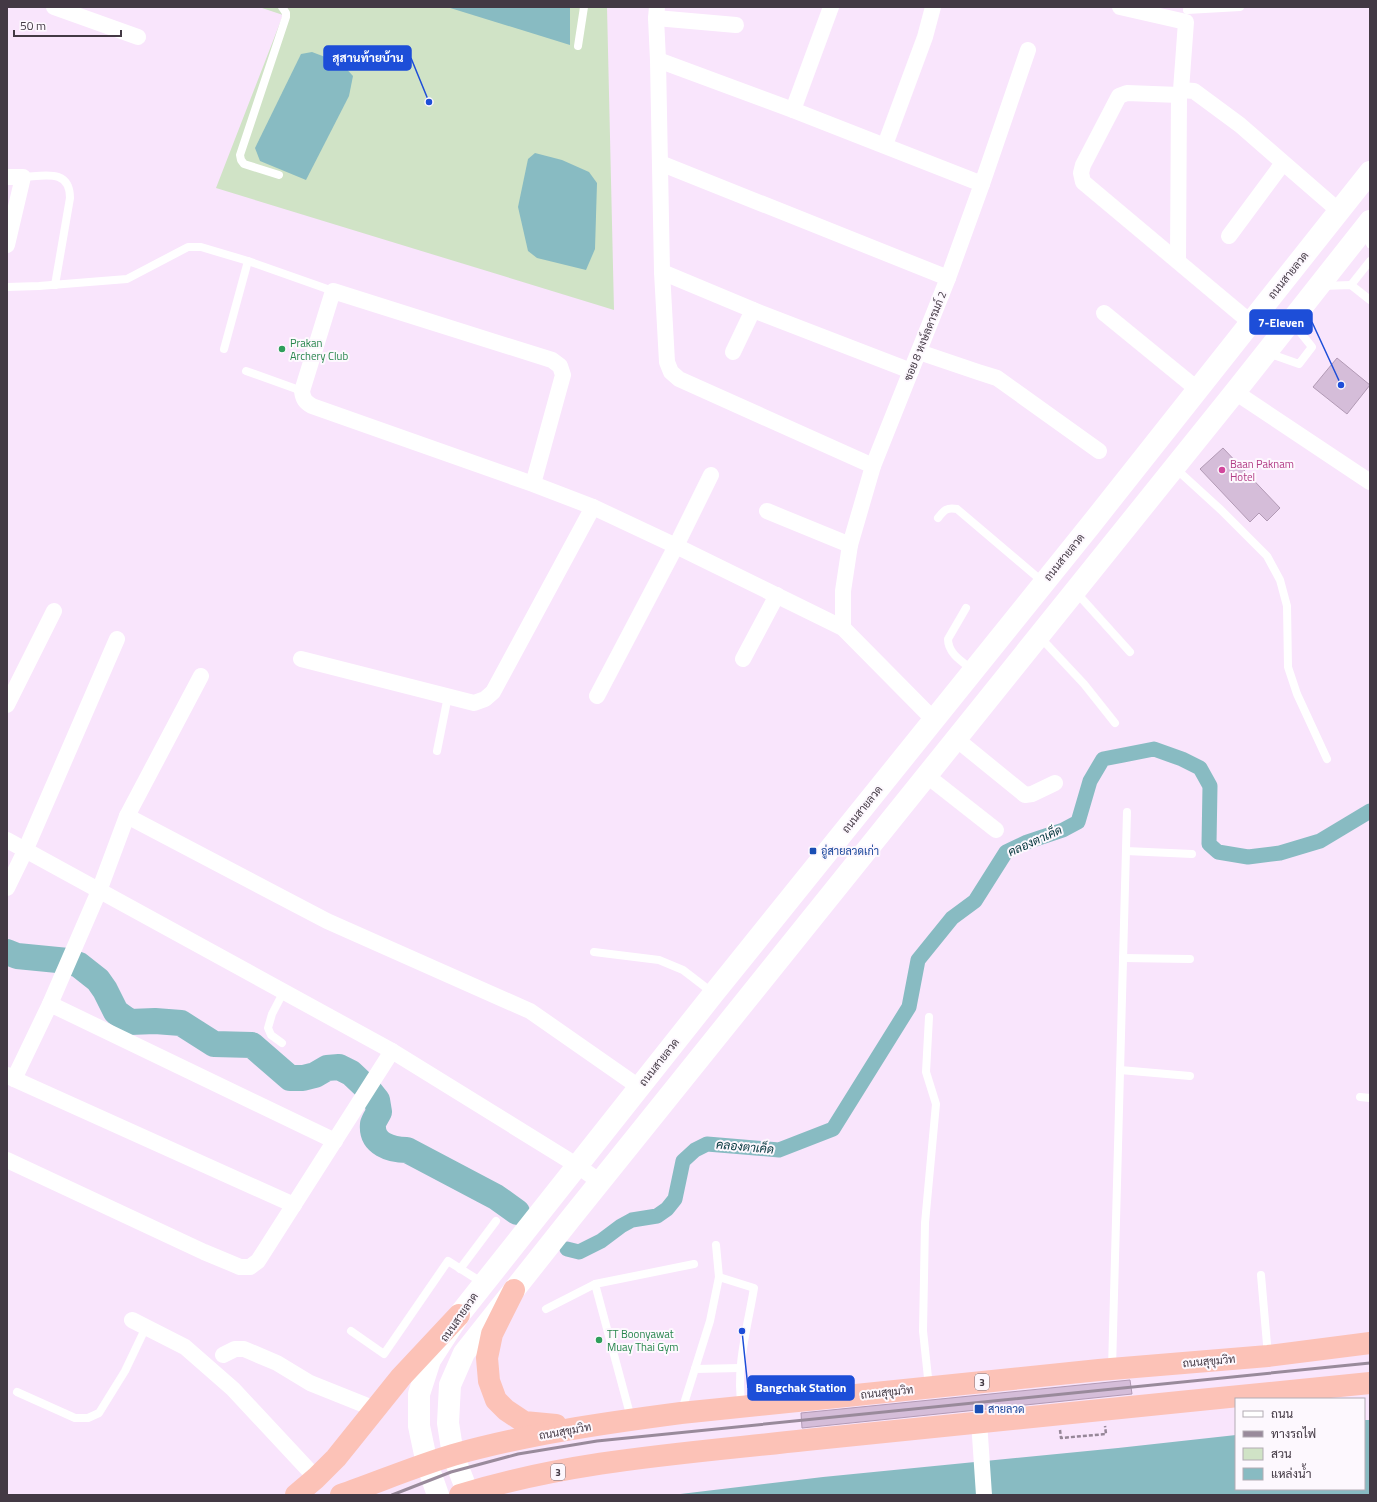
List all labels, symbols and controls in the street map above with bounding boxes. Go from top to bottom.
scale bar [14,12,121,38]
text: 50 m [20,16,46,35]
callout: สุสานท้ายบ้าน [324,46,411,70]
text: สุสานท้ายบ้าน [332,48,404,67]
street label: ถนนสายลวด [1264,248,1312,302]
street label: ซอย 8 หงษ์ลดารมภ์ 2 [900,289,950,383]
callout: 7-Eleven [1250,310,1312,334]
text: 7-Eleven [1258,313,1304,332]
place label: Prakan Archery Club [290,335,348,364]
marker: Prakan Archery Club [277,344,287,354]
place label: Baan Paknam Hotel [1230,456,1294,485]
marker: Baan Paknam Hotel [1217,465,1227,475]
street label: ถนนสายลวด [1040,530,1088,584]
street label: ถนนสายลวด [838,782,886,836]
water label: คลองตาเค็ด [1005,820,1065,861]
place label: อู่สายลวดเก่า [821,843,879,859]
marker: อู่สายลวดเก่า [808,846,818,856]
street label: ถนนสายลวด [635,1035,683,1089]
water label: คลองตาเค็ด [715,1135,775,1158]
street label: ถนนสายลวด [436,1289,482,1345]
place label: TT Boonyawat Muay Thai Gym [607,1326,679,1355]
marker: TT Boonyawat Muay Thai Gym [594,1335,604,1345]
street label: ถนนสุขุมวิท [1182,1351,1236,1372]
road number: 3 [975,1374,989,1390]
callout: Bangchak Station [748,1376,854,1400]
text: Bangchak Station [756,1378,846,1397]
street label: ถนนสุขุมวิท [860,1381,914,1404]
legend [1235,1398,1365,1490]
place label: สายลวด [988,1401,1025,1417]
marker: สายลวด [973,1403,985,1415]
text: ถนน [1271,1404,1294,1423]
street label: ถนนสุขุมวิท [538,1419,593,1444]
text: ทางรถไฟ [1271,1424,1316,1443]
text: สวน [1271,1444,1292,1463]
text: แหล่งน้ำ [1271,1463,1311,1483]
road number: 3 [551,1464,565,1480]

